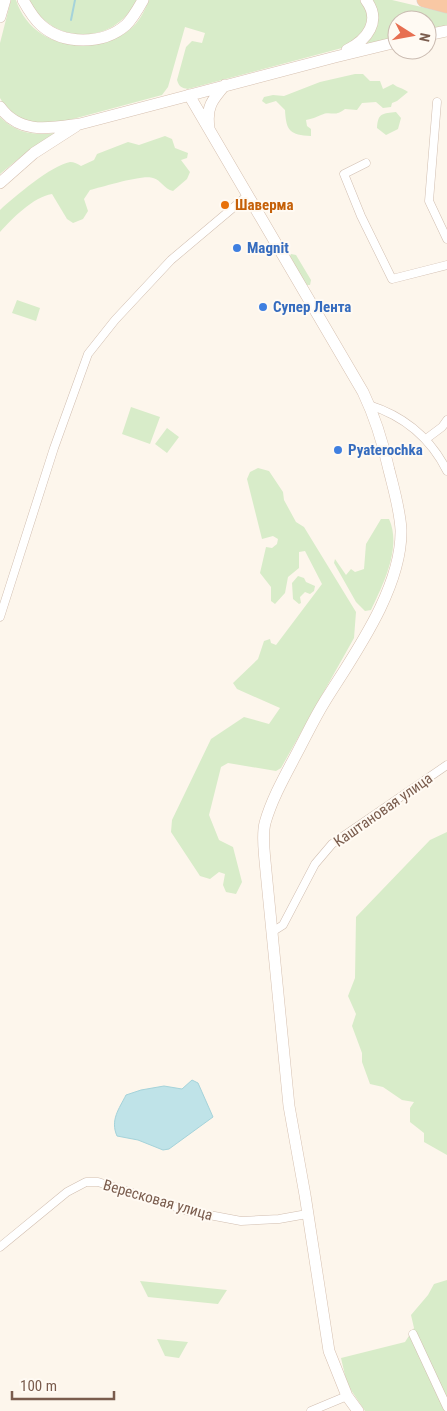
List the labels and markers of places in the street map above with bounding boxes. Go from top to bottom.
place label: Шаверма [235,196,294,214]
marker: Шаверма [219,199,231,211]
place label: Magnit [247,239,289,257]
marker: Magnit [231,242,243,254]
place label: Супер Лента [273,298,351,316]
marker: Супер Лента [257,301,269,313]
place label: Pyaterochka [348,441,423,459]
marker: Pyaterochka [332,444,344,456]

